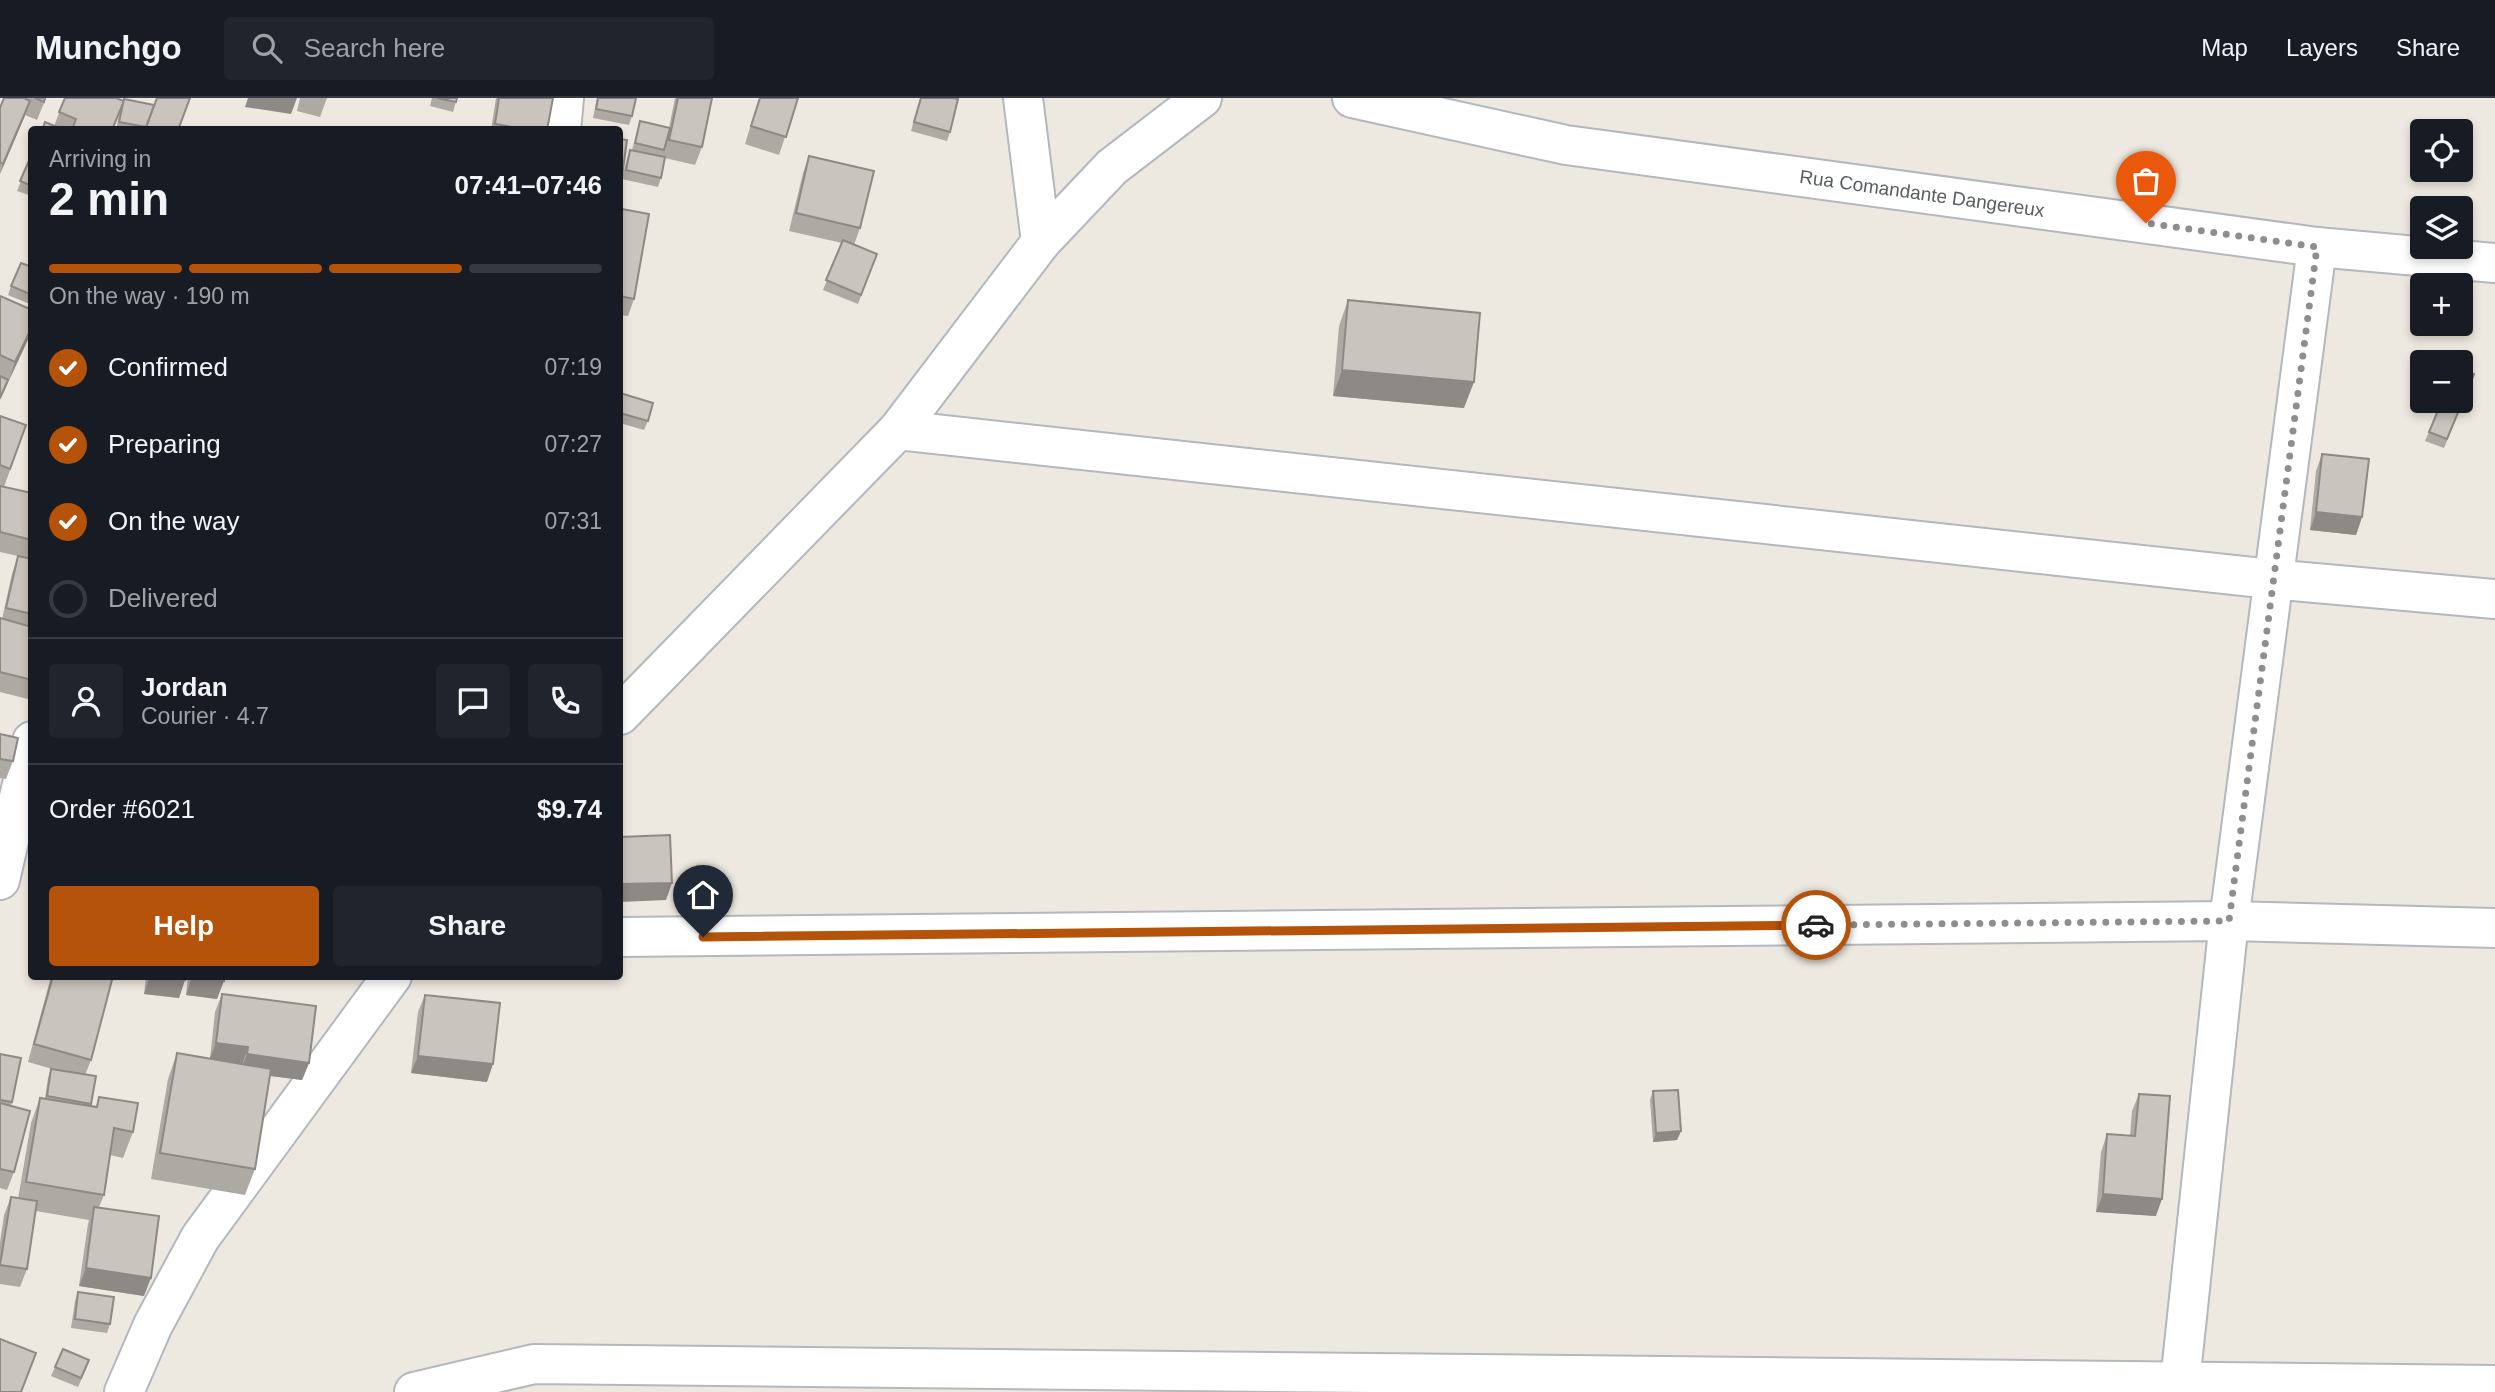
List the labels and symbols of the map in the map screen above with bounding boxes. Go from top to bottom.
pin [2116,151,2176,223]
street label: Rua Comandante Dangereux [1798,166,2046,221]
pin [673,865,733,937]
courier [1781,890,1851,960]

